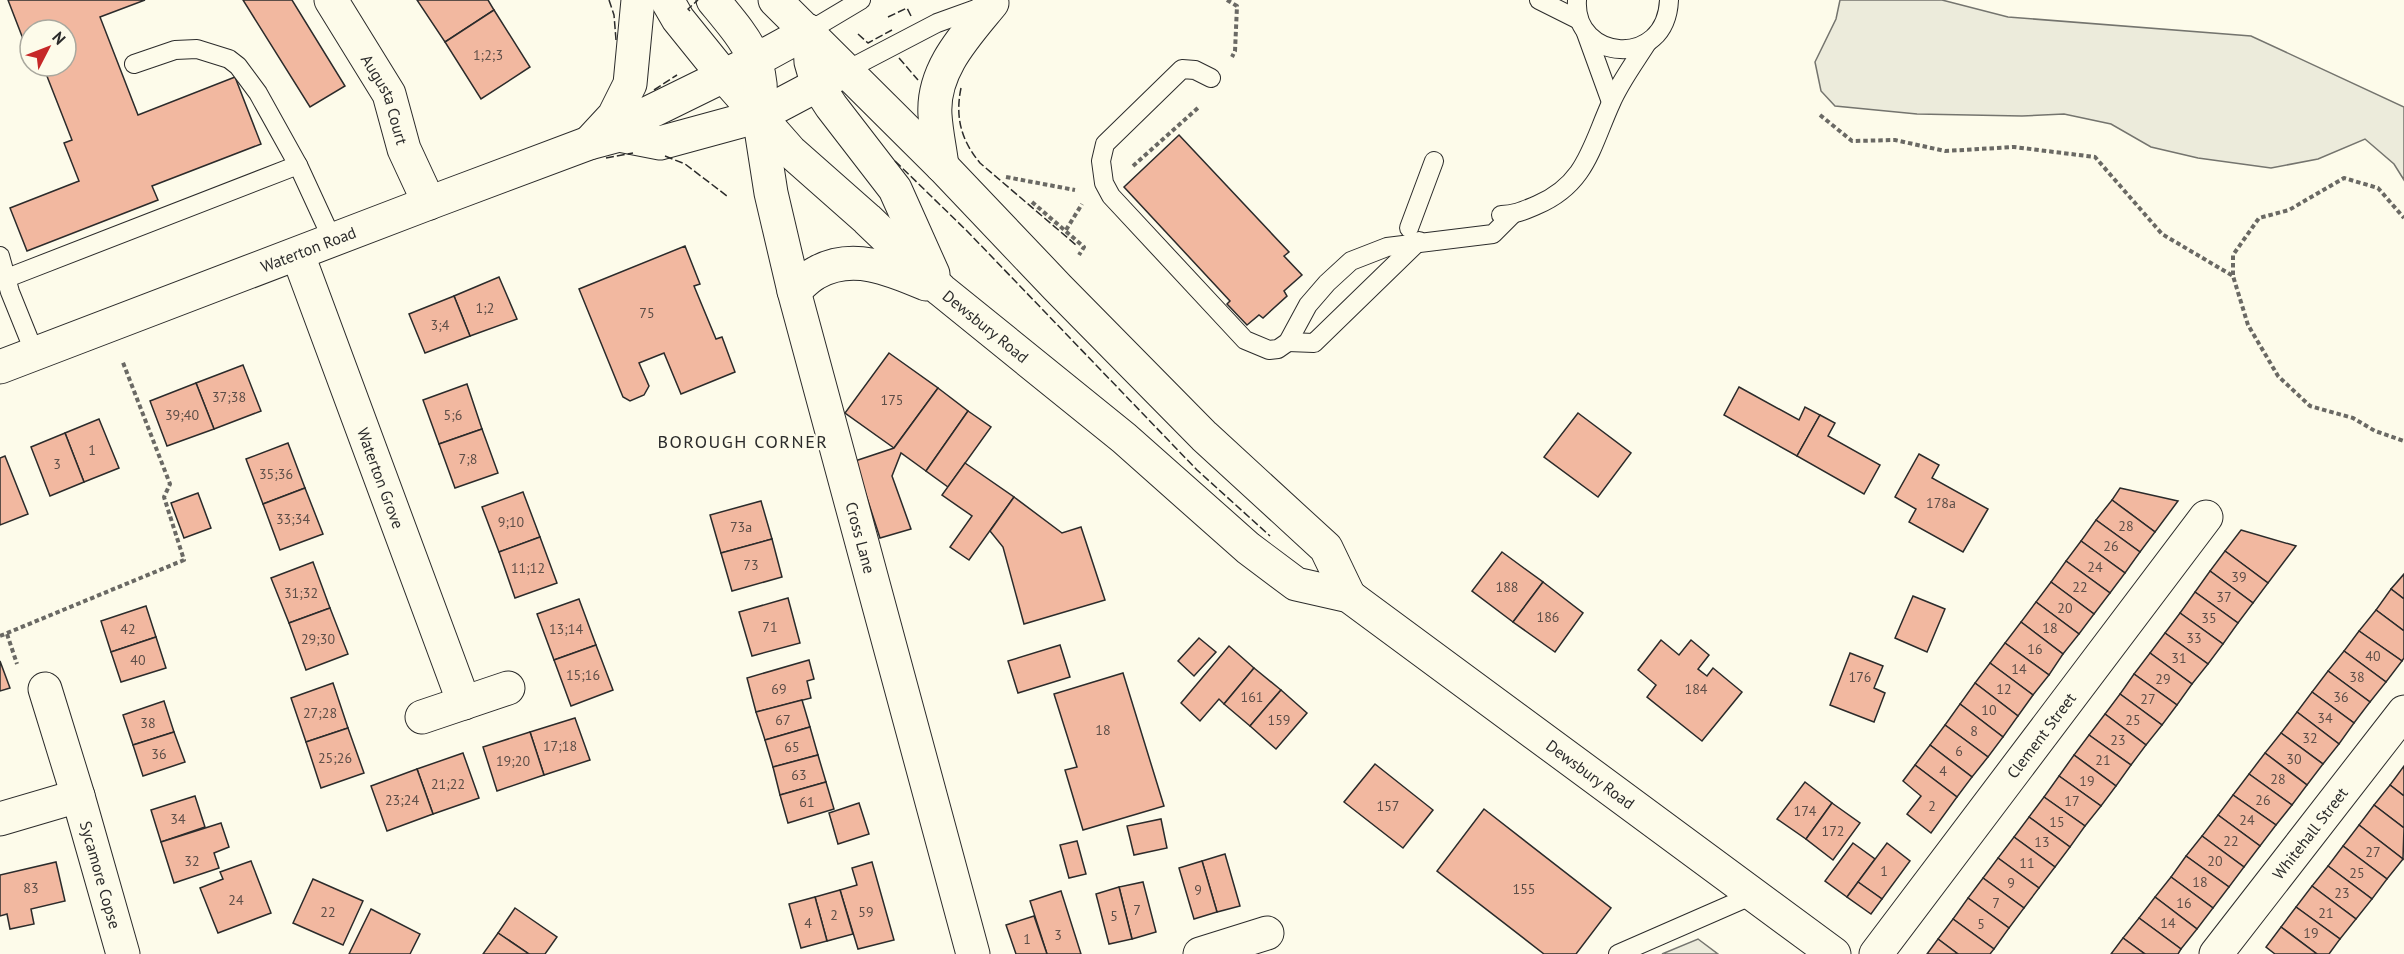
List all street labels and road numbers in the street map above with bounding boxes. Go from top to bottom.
street label: Augusta Court [357,51,412,147]
street label: Waterton Road [258,222,359,276]
street label: Dewsbury Road [939,286,1033,367]
street label: Waterton Grove [353,425,408,531]
street label: Cross Lane [841,500,880,576]
street label: Clement Street [2002,688,2080,782]
street label: Dewsbury Road [1542,735,1639,813]
street label: Whitehall Street [2268,783,2352,883]
street label: Sycamore Copse [76,819,125,931]

